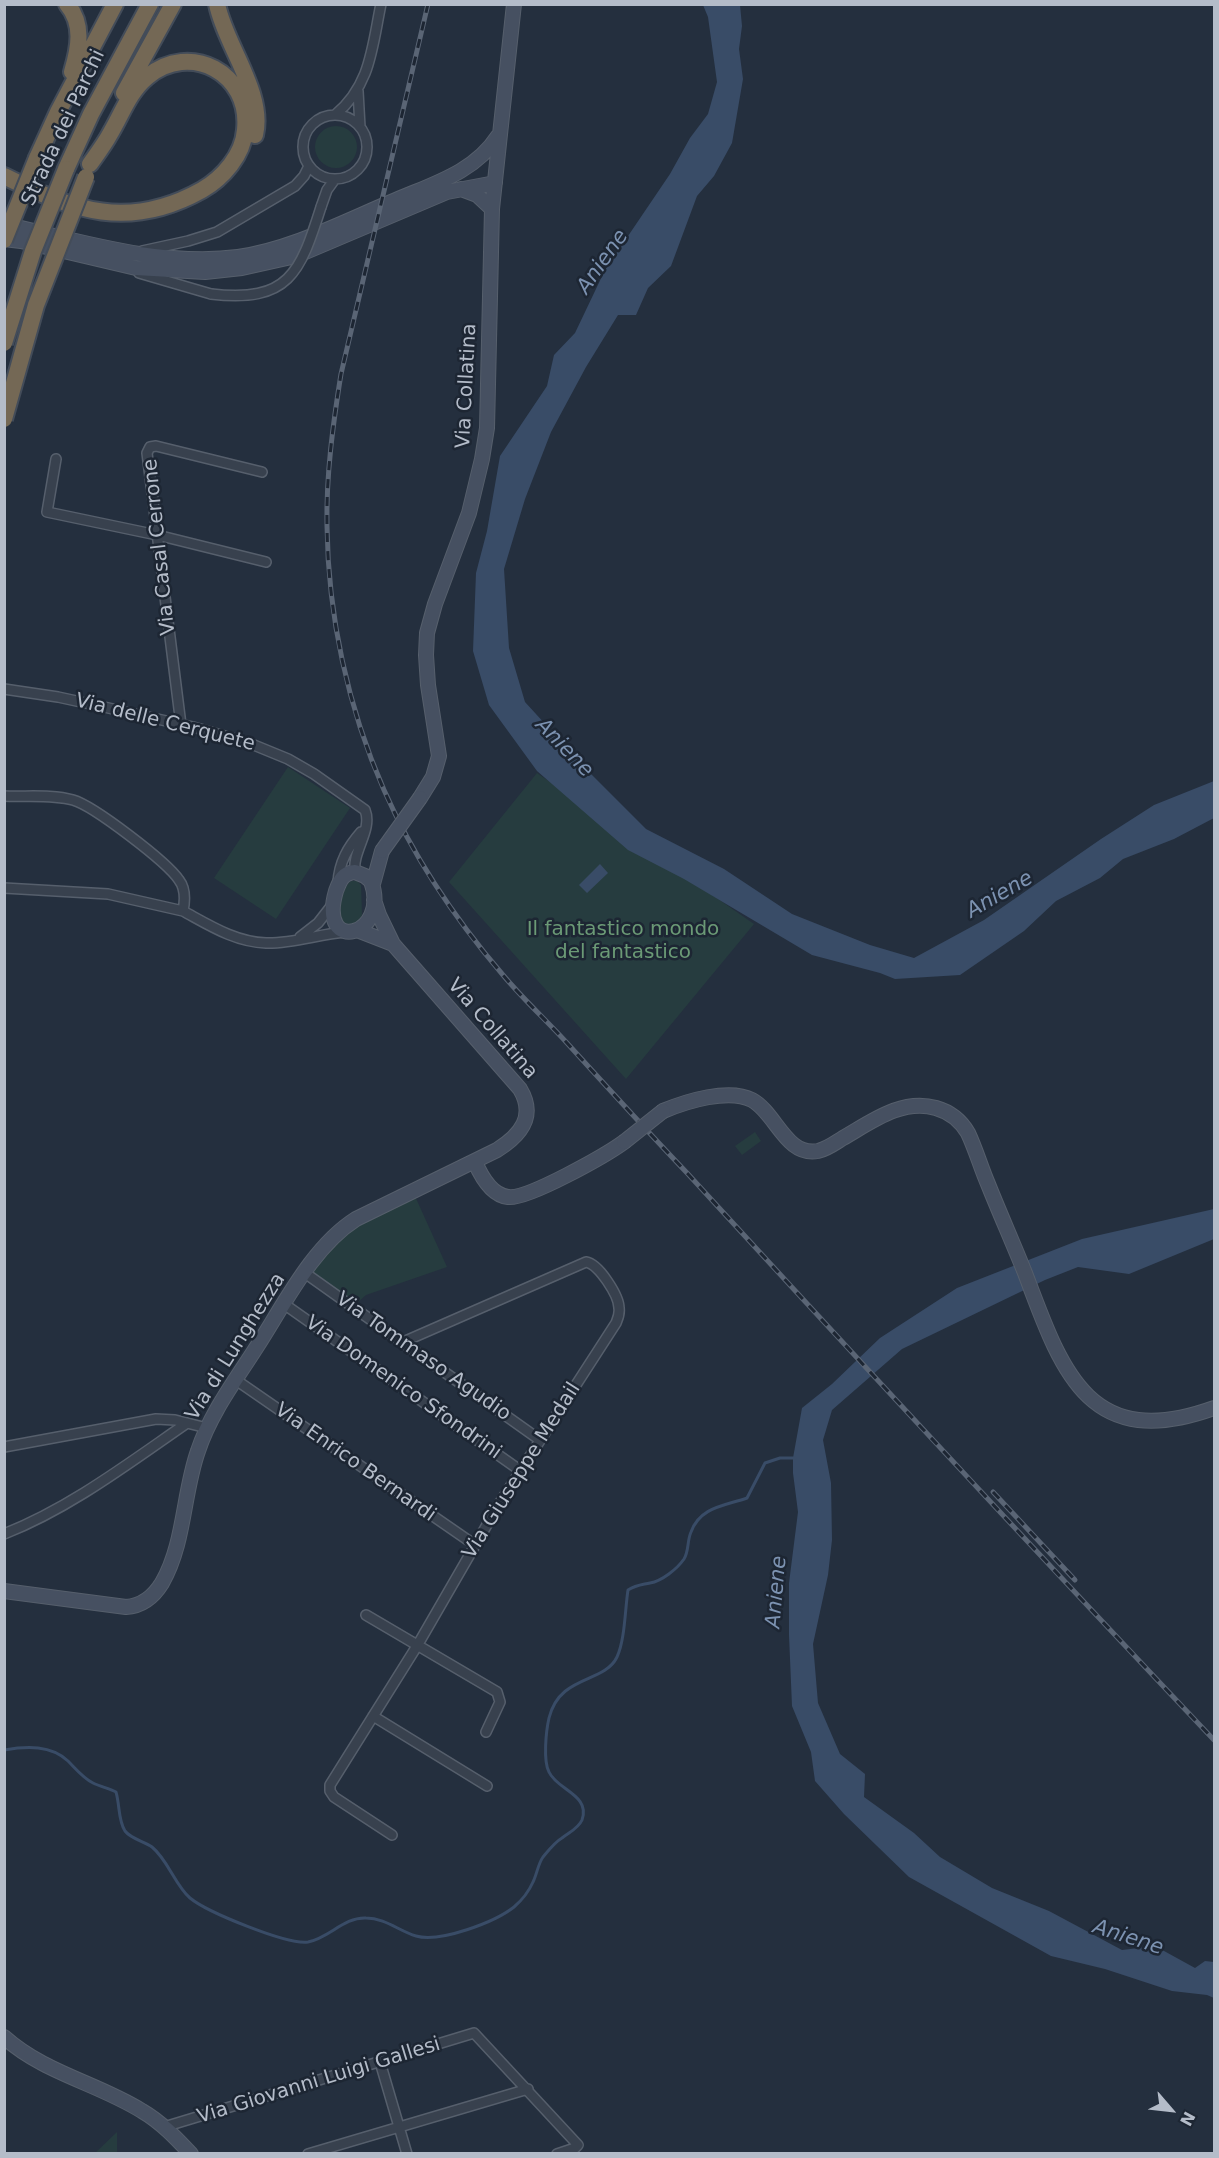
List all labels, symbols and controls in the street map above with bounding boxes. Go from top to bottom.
street label: Strada dei Parchi [17,46,111,210]
water label: Aniene [572,225,634,299]
street label: Via Collatina [452,323,482,449]
street label: Via Casal Cerrone [139,458,181,636]
street label: Via delle Cerquete [73,689,257,757]
water label: Aniene [530,713,598,783]
water label: Aniene [962,866,1038,924]
park label: Il fantastico mondo del fantastico [527,918,719,965]
street label: Via Collatina [442,974,542,1084]
street label: Via di Lunghezza [181,1269,291,1425]
street label: Via Tommaso Agudio [331,1287,515,1427]
street label: Via Domenico Sfondrini [300,1311,506,1465]
street label: Via Giuseppe Medail [458,1378,586,1564]
street label: Via Enrico Bernardi [270,1398,440,1528]
water label: Aniene [761,1555,793,1629]
water label: Aniene [1090,1915,1166,1961]
street label: Via Giovanni Luigi Gallesi [195,2033,443,2129]
north arrow [1141,2080,1201,2140]
text: N [1176,2108,1199,2129]

